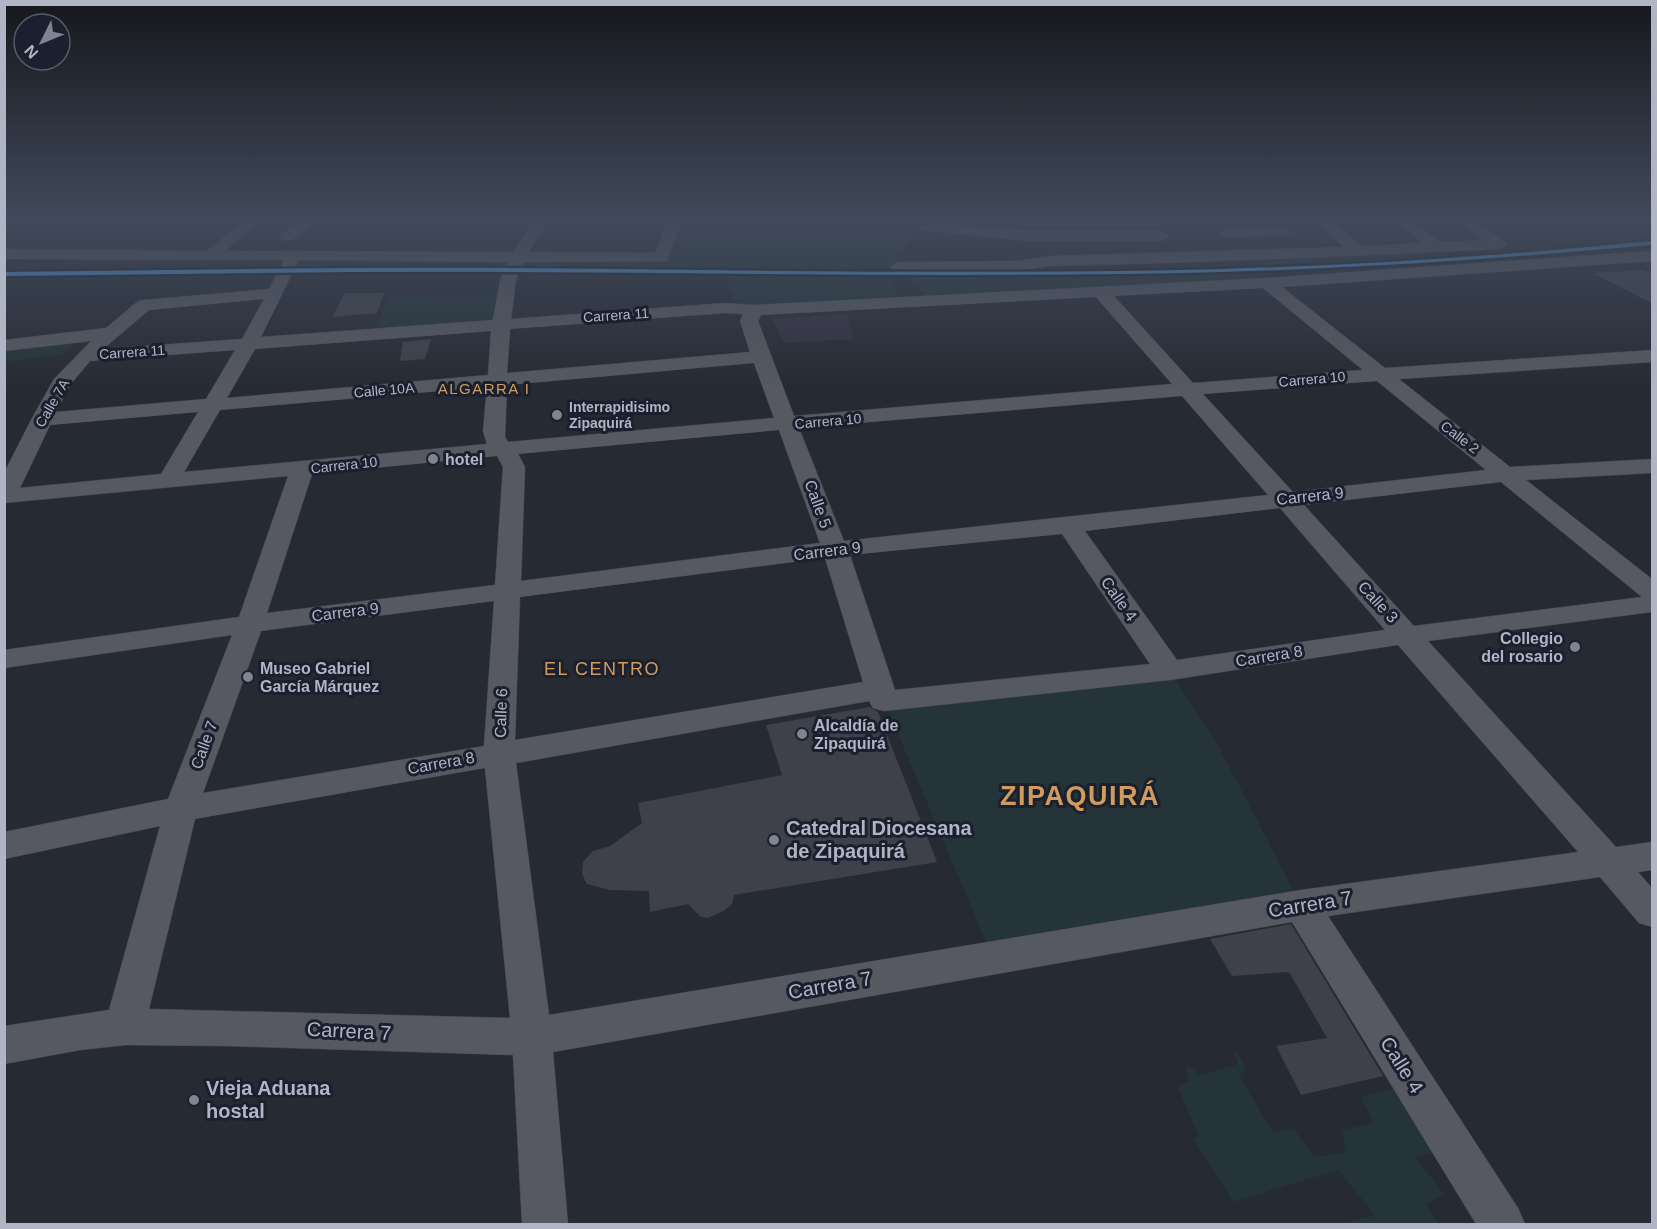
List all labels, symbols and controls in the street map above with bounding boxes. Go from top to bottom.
north arrow [12,12,72,72]
text: N [21,42,42,62]
street label: Carrera 11 [583,305,650,325]
street label: Carrera 11 [99,342,166,362]
street label: Carrera 10 [1278,368,1346,390]
street label: Calle 7A [32,376,72,430]
street label: Calle 10A [353,379,416,401]
district label: ALGARRA I [438,380,530,397]
place label: Interrapidisimo Zipaquirá [569,399,670,431]
marker: Interrapidisimo Zipaquirá [550,408,564,422]
street label: Carrera 10 [794,410,862,432]
street label: Calle 2 [1438,417,1482,457]
place label: hotel [445,451,483,468]
marker: hotel [426,452,440,466]
street label: Carrera 10 [310,454,378,476]
street label: Calle 5 [801,478,835,530]
street label: Carrera 9 [1276,484,1345,508]
street label: Carrera 9 [792,538,862,564]
street label: Calle 4 [1098,574,1140,624]
street label: Calle 3 [1355,578,1401,626]
street label: Carrera 9 [310,599,380,625]
place label: Collegio del rosario [1481,630,1563,665]
marker: Collegio del rosario [1568,640,1582,654]
street label: Carrera 8 [1234,642,1304,670]
district label: EL CENTRO [544,659,660,679]
place label: Museo Gabriel García Márquez [260,660,379,695]
marker: Museo Gabriel García Márquez [241,670,255,684]
street label: Calle 6 [492,688,510,738]
place label: Alcaldía de Zipaquirá [814,717,899,752]
street label: Calle 7 [187,719,221,771]
marker: Alcaldía de Zipaquirá [795,727,809,741]
street label: Carrera 8 [406,749,476,777]
district label: ZIPAQUIRÁ [1000,780,1160,811]
place label: Catedral Diocesana de Zipaquirá [786,817,973,862]
marker: Catedral Diocesana de Zipaquirá [767,833,781,847]
street label: Carrera 7 [1267,887,1353,921]
street label: Carrera 7 [786,967,874,1003]
street label: Carrera 7 [306,1018,392,1044]
street label: Calle 4 [1376,1033,1428,1097]
place label: Vieja Aduana hostal [206,1077,331,1122]
marker: Vieja Aduana hostal [187,1093,201,1107]

